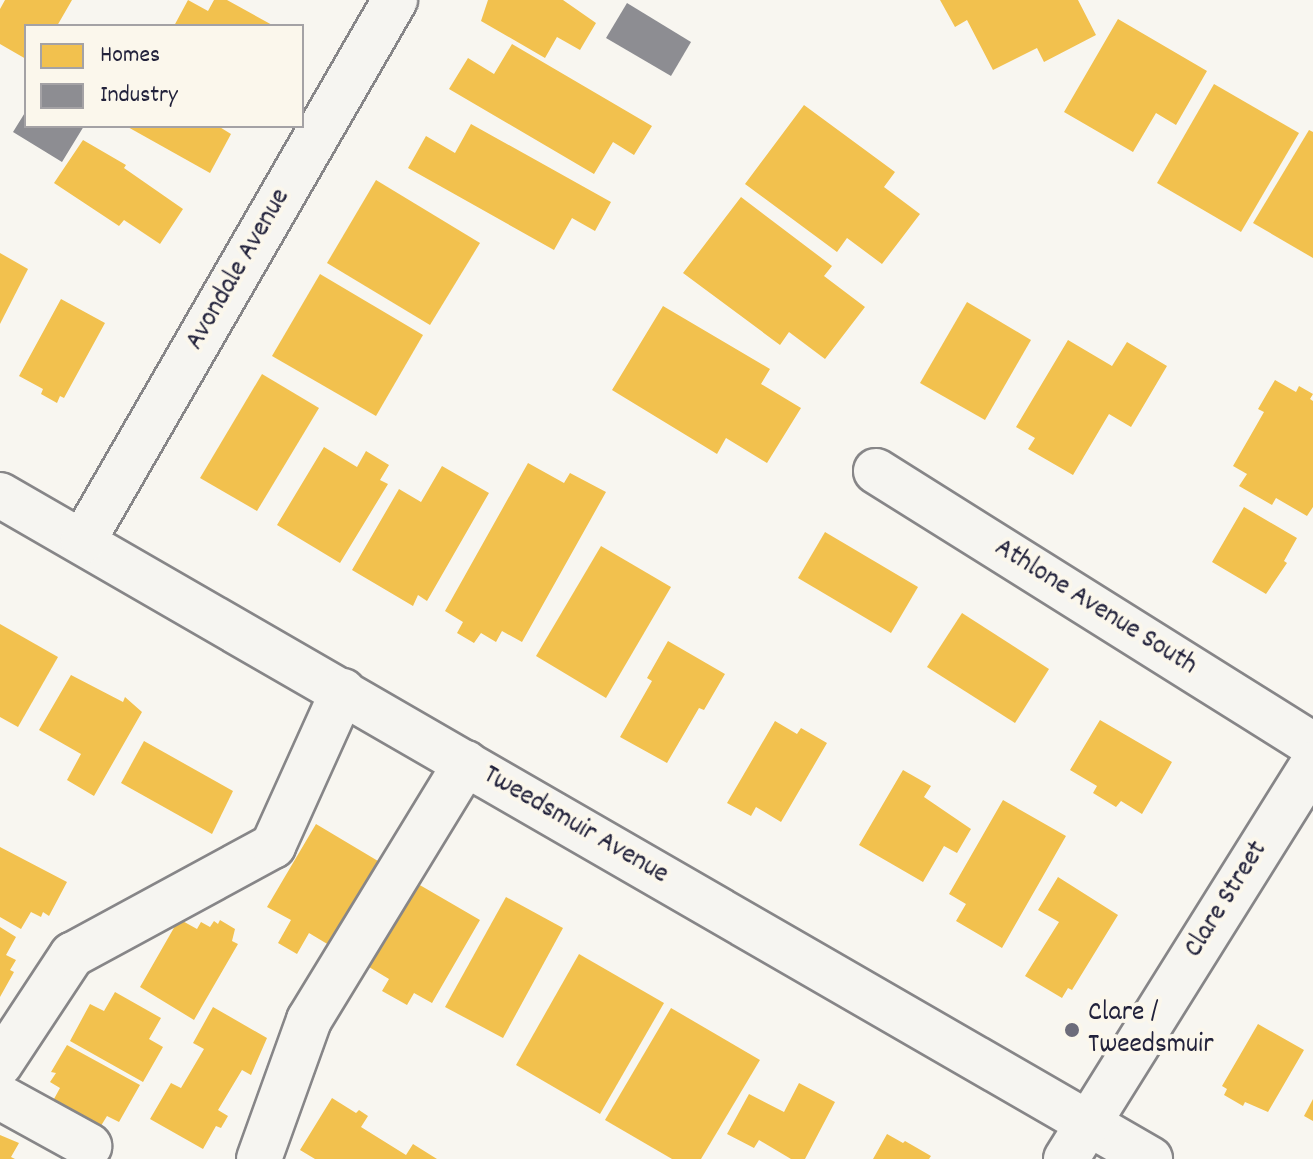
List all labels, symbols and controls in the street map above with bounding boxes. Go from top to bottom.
legend [24,24,304,128]
text: Homes [100,39,160,73]
text: Industry [100,79,178,113]
street label: Avondale Avenue [179,183,299,357]
street label: Athlone Avenue South [988,532,1202,684]
street label: Tweedsmuir Avenue [476,759,674,893]
street label: Clare Street [1178,836,1276,964]
place label: Clare / Tweedsmuir [1088,997,1214,1063]
marker: Clare / Tweedsmuir [1063,1021,1081,1039]

